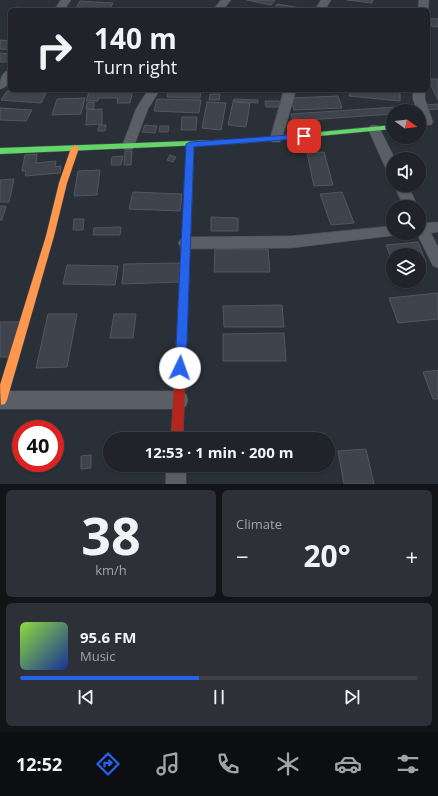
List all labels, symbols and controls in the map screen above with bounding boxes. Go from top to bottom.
text: 140 m [94,19,177,57]
icon: right [28,24,80,76]
text: Turn right [94,55,177,79]
north arrow [386,104,426,144]
map controls [386,104,426,288]
pin [287,119,321,153]
icon: arrive [293,125,315,147]
button: sound [386,152,426,192]
button: search [386,200,426,240]
button: layers [386,248,426,288]
position arrow [159,347,201,389]
speed limit sign: 40 [12,420,64,472]
text: 12:53 · 1 min · 200 m [145,442,293,462]
text: 38 [81,499,141,570]
text: Climate [236,515,282,533]
text: 20° [303,535,351,576]
text: − [236,541,249,571]
text: + [405,541,418,571]
text: km/h [95,561,127,579]
text: 95.6 FM [80,627,136,647]
text: Music [80,647,115,665]
icon: previous [75,686,97,708]
icon: pause [208,686,230,708]
icon: next [341,686,363,708]
icon: directions [94,750,122,778]
icon: music [154,750,182,778]
icon: phone [214,750,242,778]
icon: climate [274,750,302,778]
icon: car [334,750,362,778]
icon: filters [394,750,422,778]
text: 12:52 [16,752,62,776]

